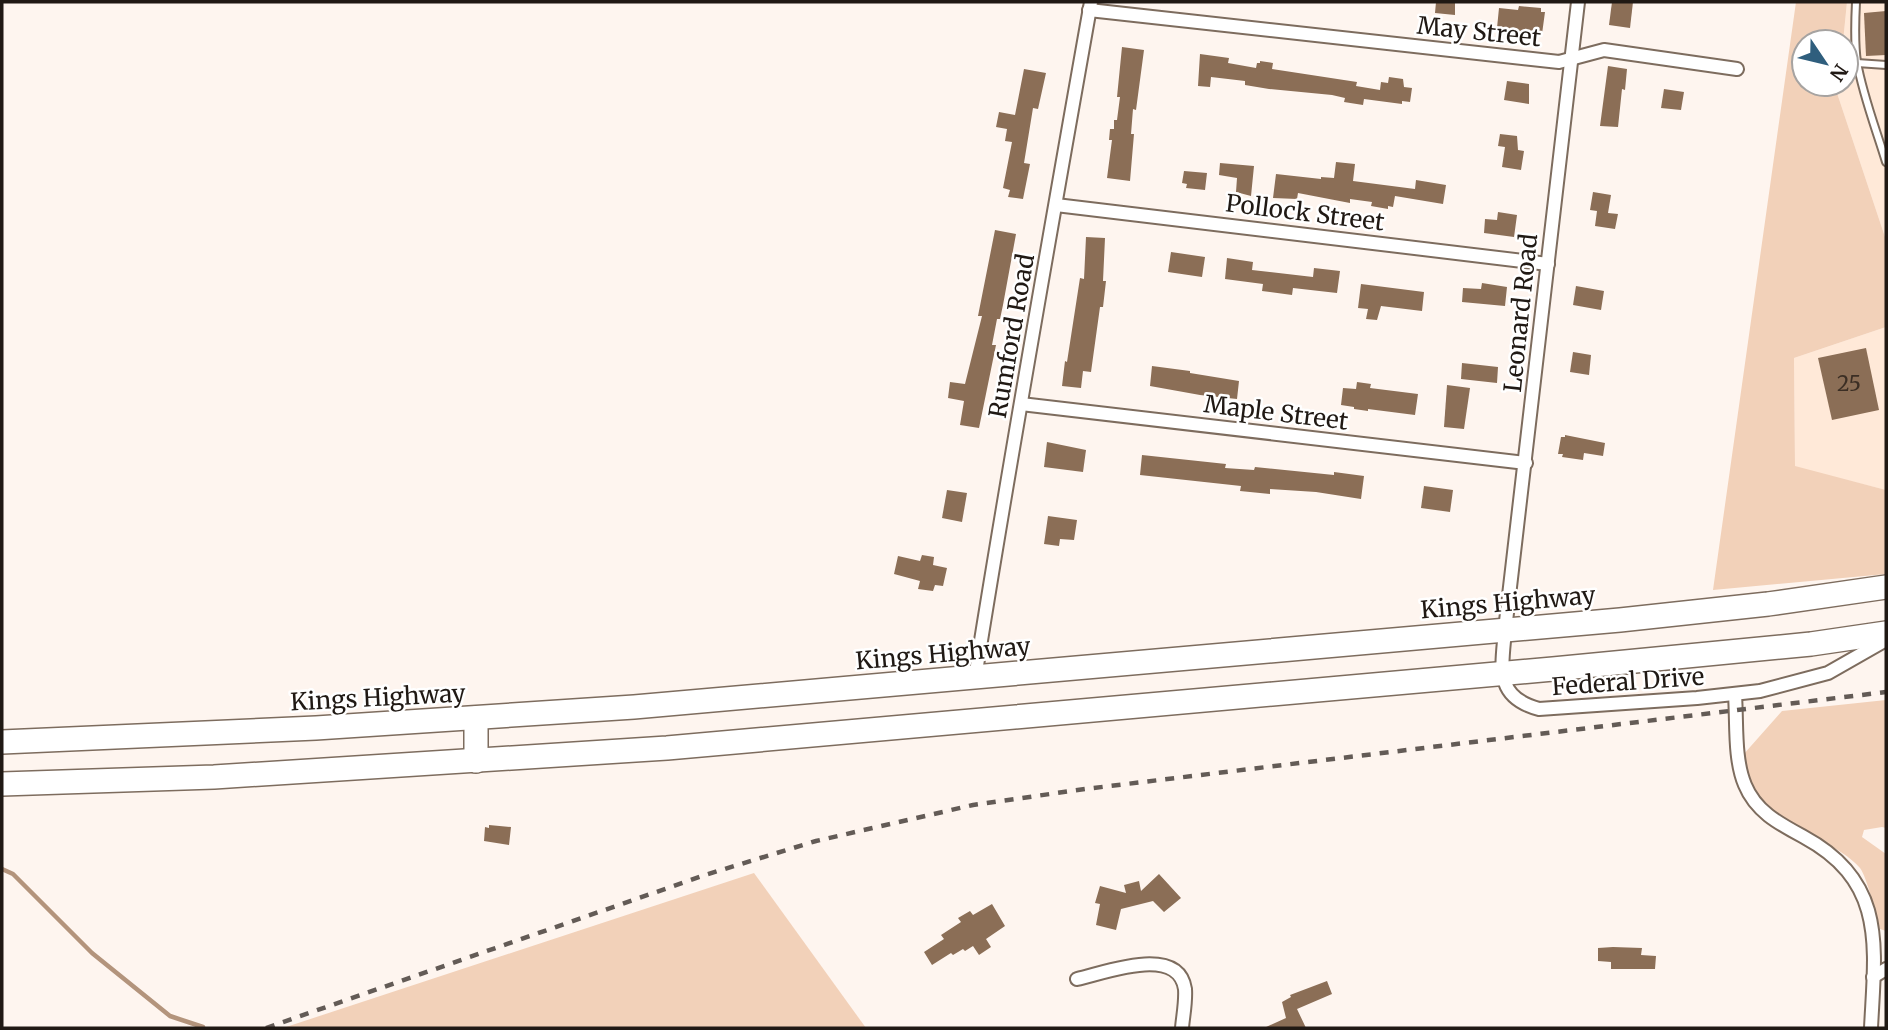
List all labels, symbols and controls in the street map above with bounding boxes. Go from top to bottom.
street label: May Street [1416,10,1543,53]
north arrow [1790,28,1860,98]
text: N [1825,60,1853,86]
street label: Pollock Street [1224,187,1387,238]
street label: Leonard Road [1497,232,1544,394]
street label: Rumford Road [982,251,1041,420]
house number: 25 [1837,370,1861,397]
street label: Maple Street [1202,388,1351,437]
street label: Kings Highway [1419,579,1597,626]
street label: Kings Highway [854,630,1032,677]
street label: Federal Drive [1551,661,1705,702]
street label: Kings Highway [290,677,466,718]

